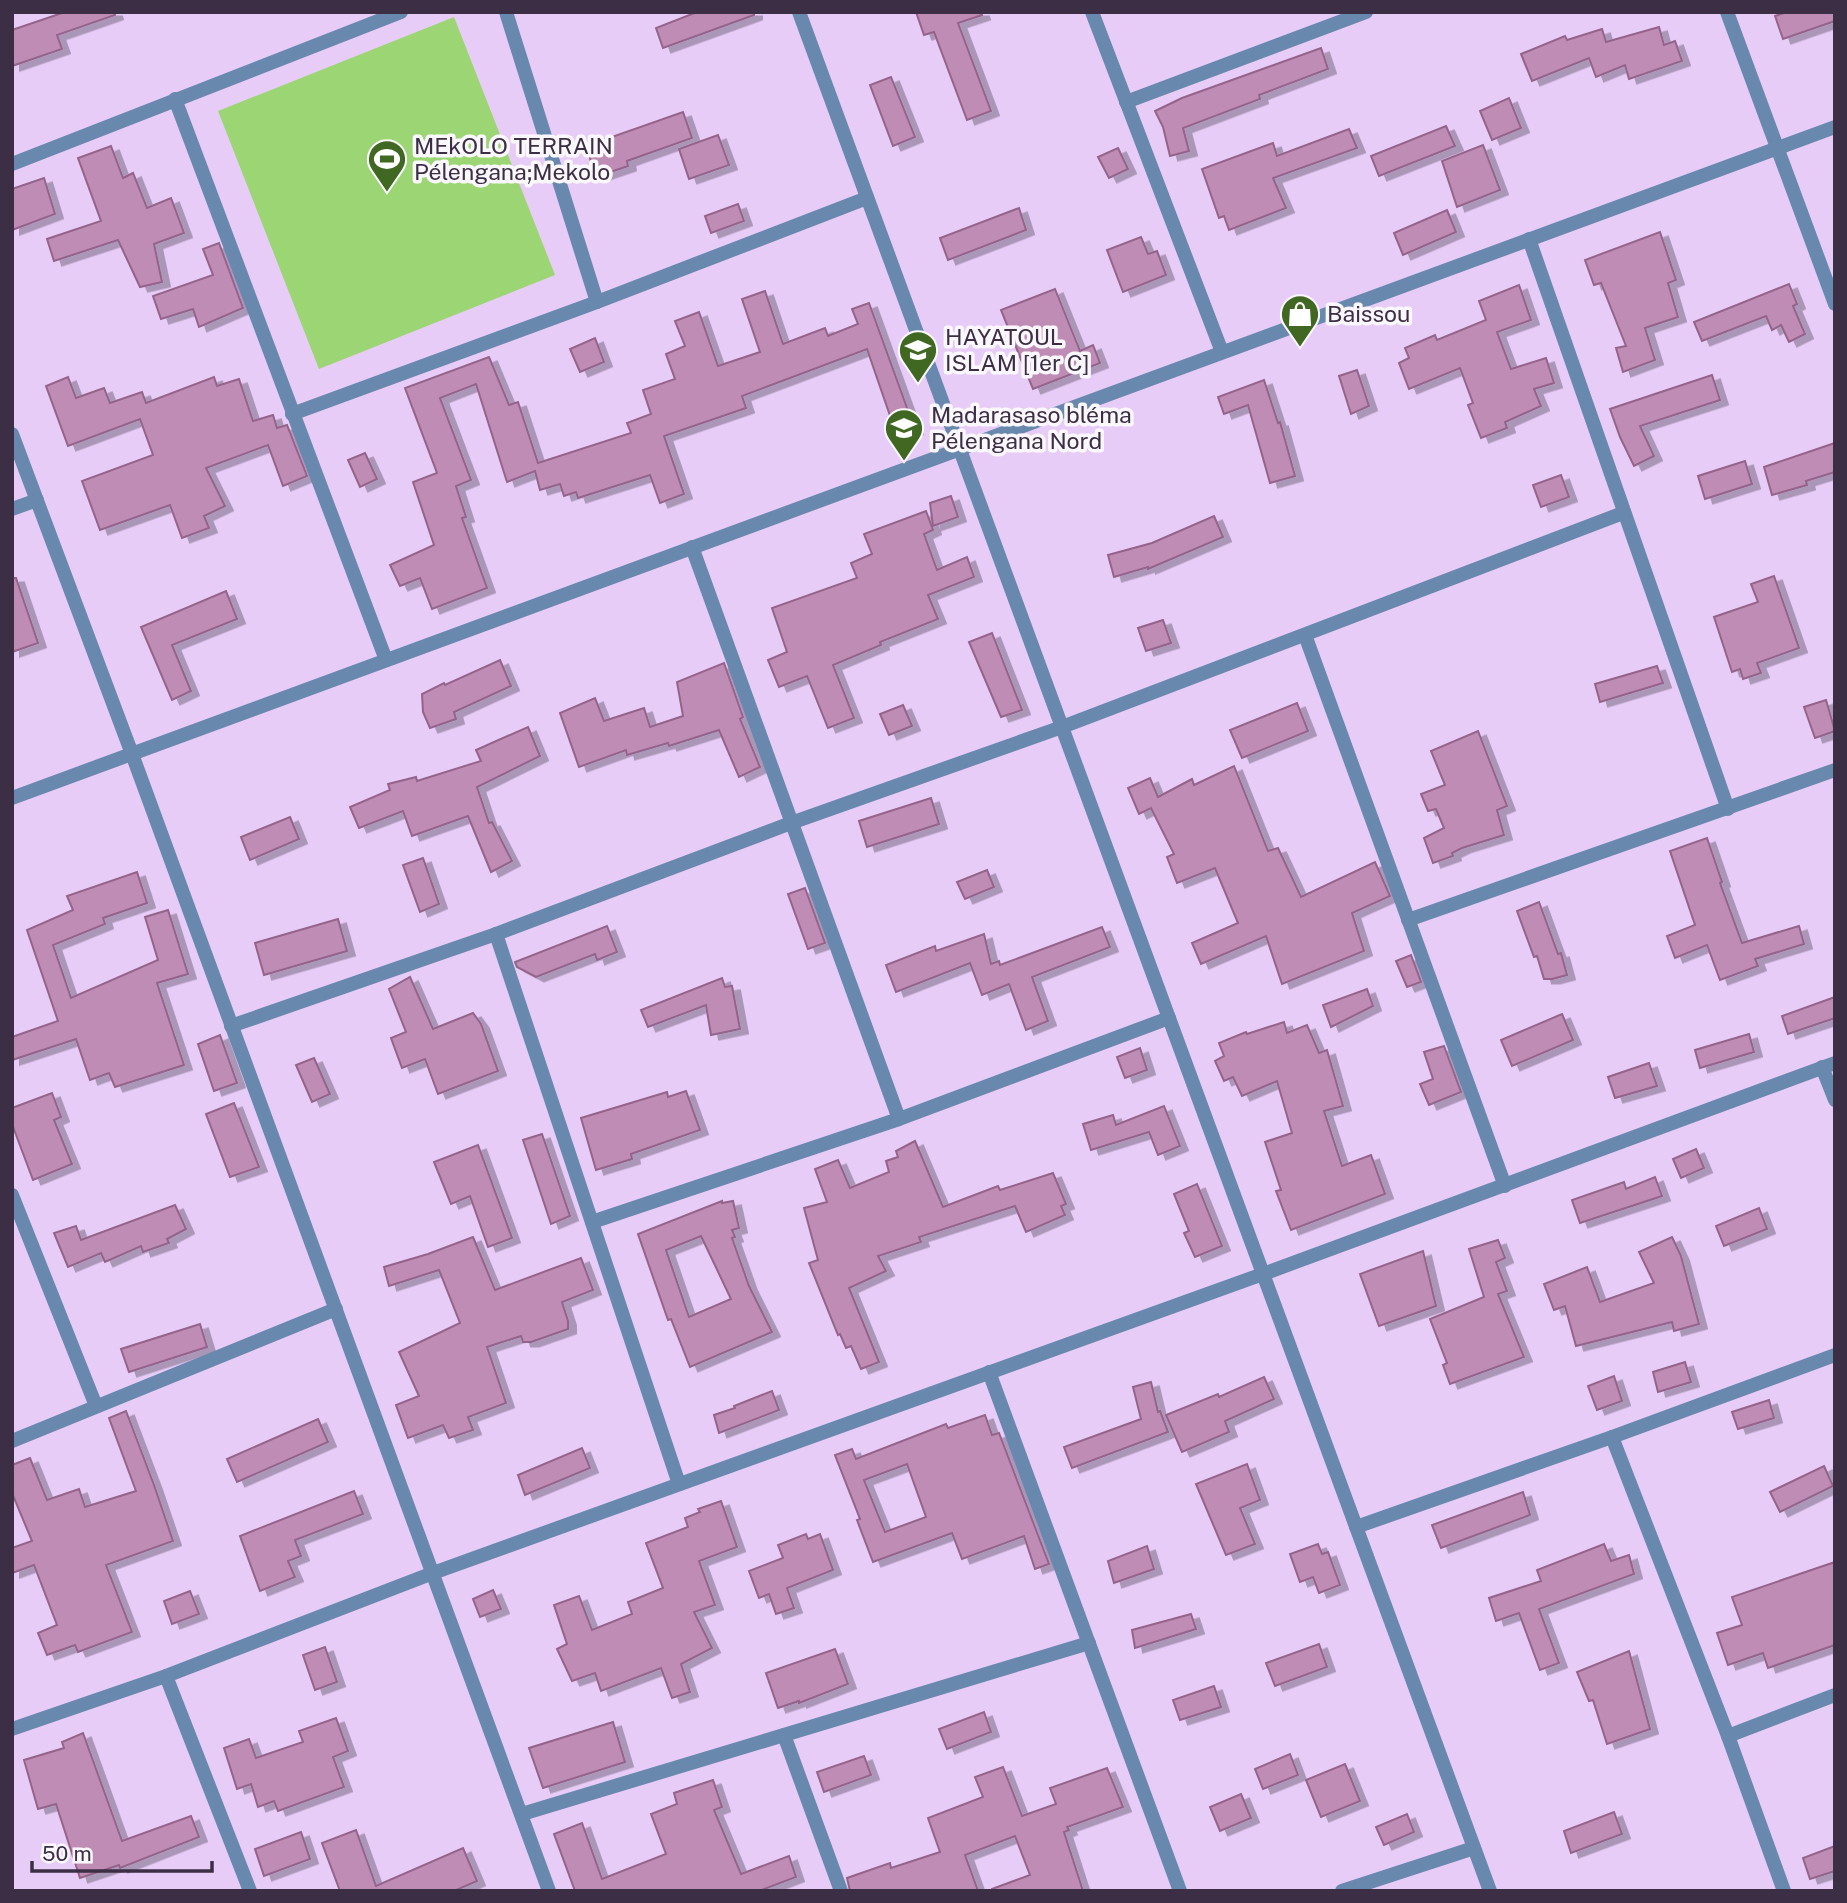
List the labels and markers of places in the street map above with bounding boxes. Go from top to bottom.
place label: MEkOLO TERRAIN Pélengana;Mekolo [414,132,613,185]
sports icon: MEkOLO TERRAIN Pélengana;Mekolo [366,138,408,193]
shop icon: Baissou [1279,293,1321,348]
place label: Baissou [1327,300,1410,327]
place label: HAYATOUL ISLAM [1er C] [945,323,1090,376]
school or university icon: HAYATOUL ISLAM [1er C] [897,329,939,384]
place label: Madarasaso bléma Pélengana Nord [931,401,1132,454]
school or university icon: Madarasaso bléma Pélengana Nord [883,407,925,462]

